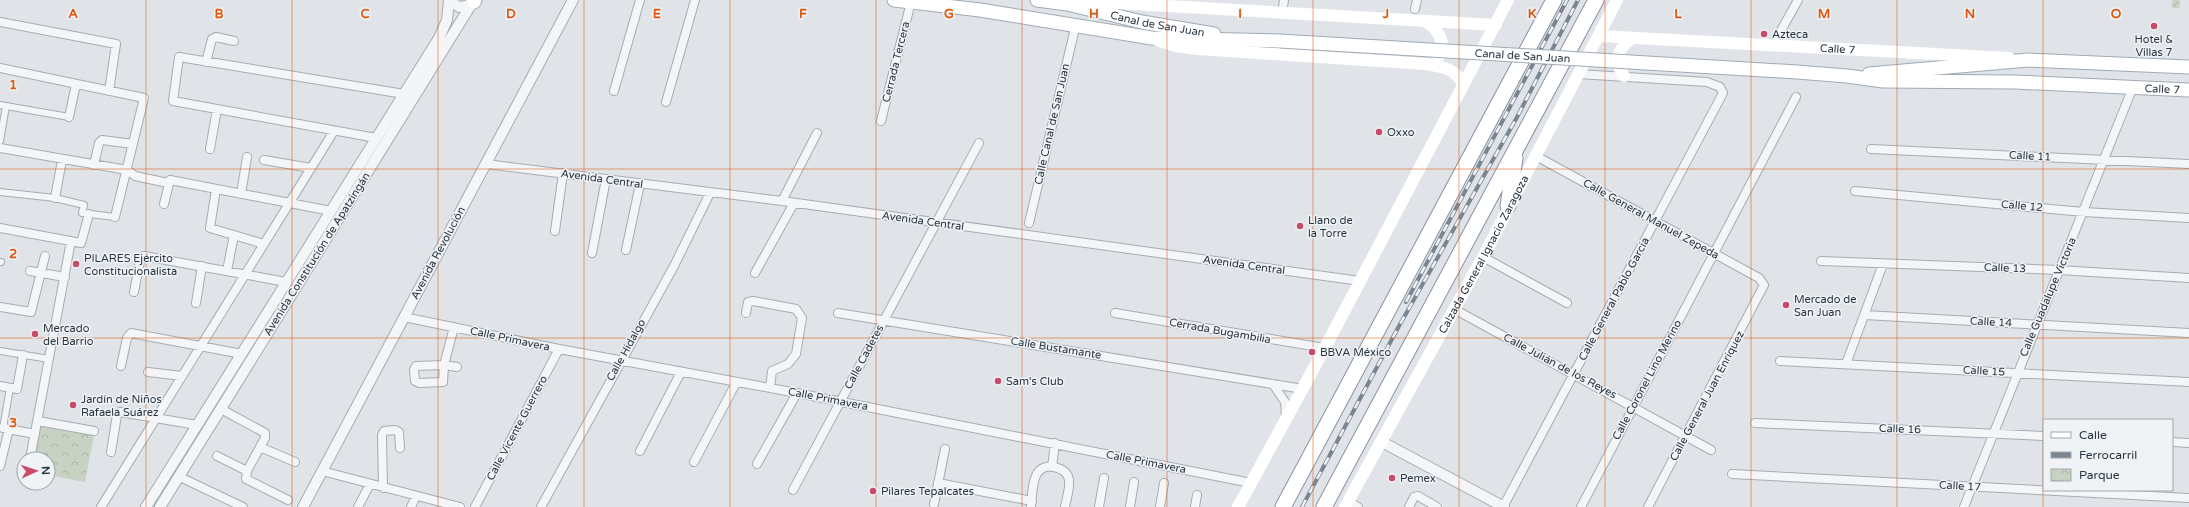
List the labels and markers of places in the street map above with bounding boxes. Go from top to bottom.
marker: Hotel & Villas 7 [2149,21,2159,31]
place label: Azteca [1772,28,1808,41]
marker: Azteca [1759,29,1769,39]
place label: Hotel & Villas 7 [2135,33,2173,59]
place label: Oxxo [1387,126,1415,139]
marker: Oxxo [1374,127,1384,137]
place label: Llano de la Torre [1308,214,1353,240]
marker: Llano de la Torre [1295,221,1305,231]
place label: PILARES Ejército Constitucionalista [84,252,177,278]
marker: PILARES Ejército Constitucionalista [71,259,81,269]
place label: Mercado de San Juan [1794,293,1856,319]
marker: Mercado de San Juan [1781,300,1791,310]
place label: Mercado del Barrio [43,322,94,348]
marker: Mercado del Barrio [30,329,40,339]
place label: BBVA México [1320,346,1391,359]
marker: BBVA México [1307,347,1317,357]
place label: Sam's Club [1006,375,1064,388]
marker: Sam's Club [993,376,1003,386]
place label: Jardín de Niños Rafaela Suárez [81,393,162,419]
marker: Jardín de Niños Rafaela Suárez [68,400,78,410]
place label: Pemex [1400,472,1436,485]
marker: Pemex [1387,473,1397,483]
place label: Pilares Tepalcates [881,485,974,498]
marker: Pilares Tepalcates [868,486,878,496]

